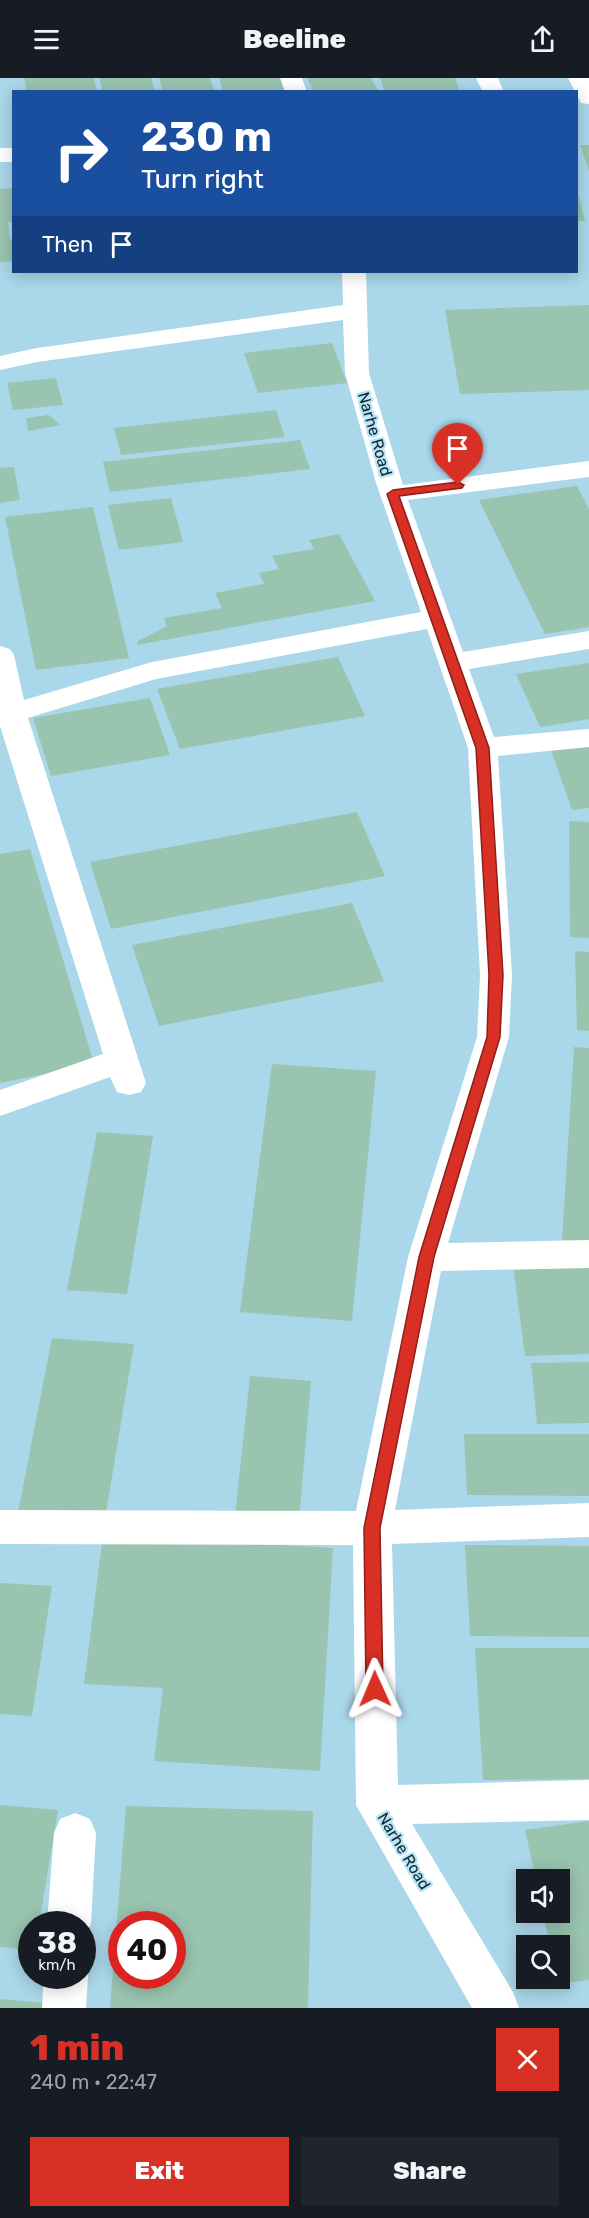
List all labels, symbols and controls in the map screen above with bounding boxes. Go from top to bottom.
icon: menu [30,23,63,56]
text: Beeline [243,23,346,55]
icon: share [526,23,559,56]
text: 230 m [141,112,272,162]
icon: right [42,114,120,192]
text: Turn right [141,163,264,195]
icon: arrive [105,228,138,261]
text: Then [42,231,93,258]
street label: Narhe Road [354,390,396,478]
pin [432,423,483,485]
icon: arrive [441,432,474,465]
position arrow [343,1657,407,1721]
street label: Narhe Road [374,1809,434,1893]
map controls [516,1869,570,1989]
button: sound [516,1869,570,1923]
speed limit sign: 40 [108,1911,186,1989]
text: 38 [37,1925,77,1961]
button: search [516,1935,570,1989]
text: km/h [38,1956,76,1974]
text: 1 min [30,2026,124,2069]
button: close [496,2028,559,2091]
text: 240 m · 22:47 [30,2070,157,2094]
button: Exit [30,2137,289,2206]
button: Share [301,2137,559,2206]

